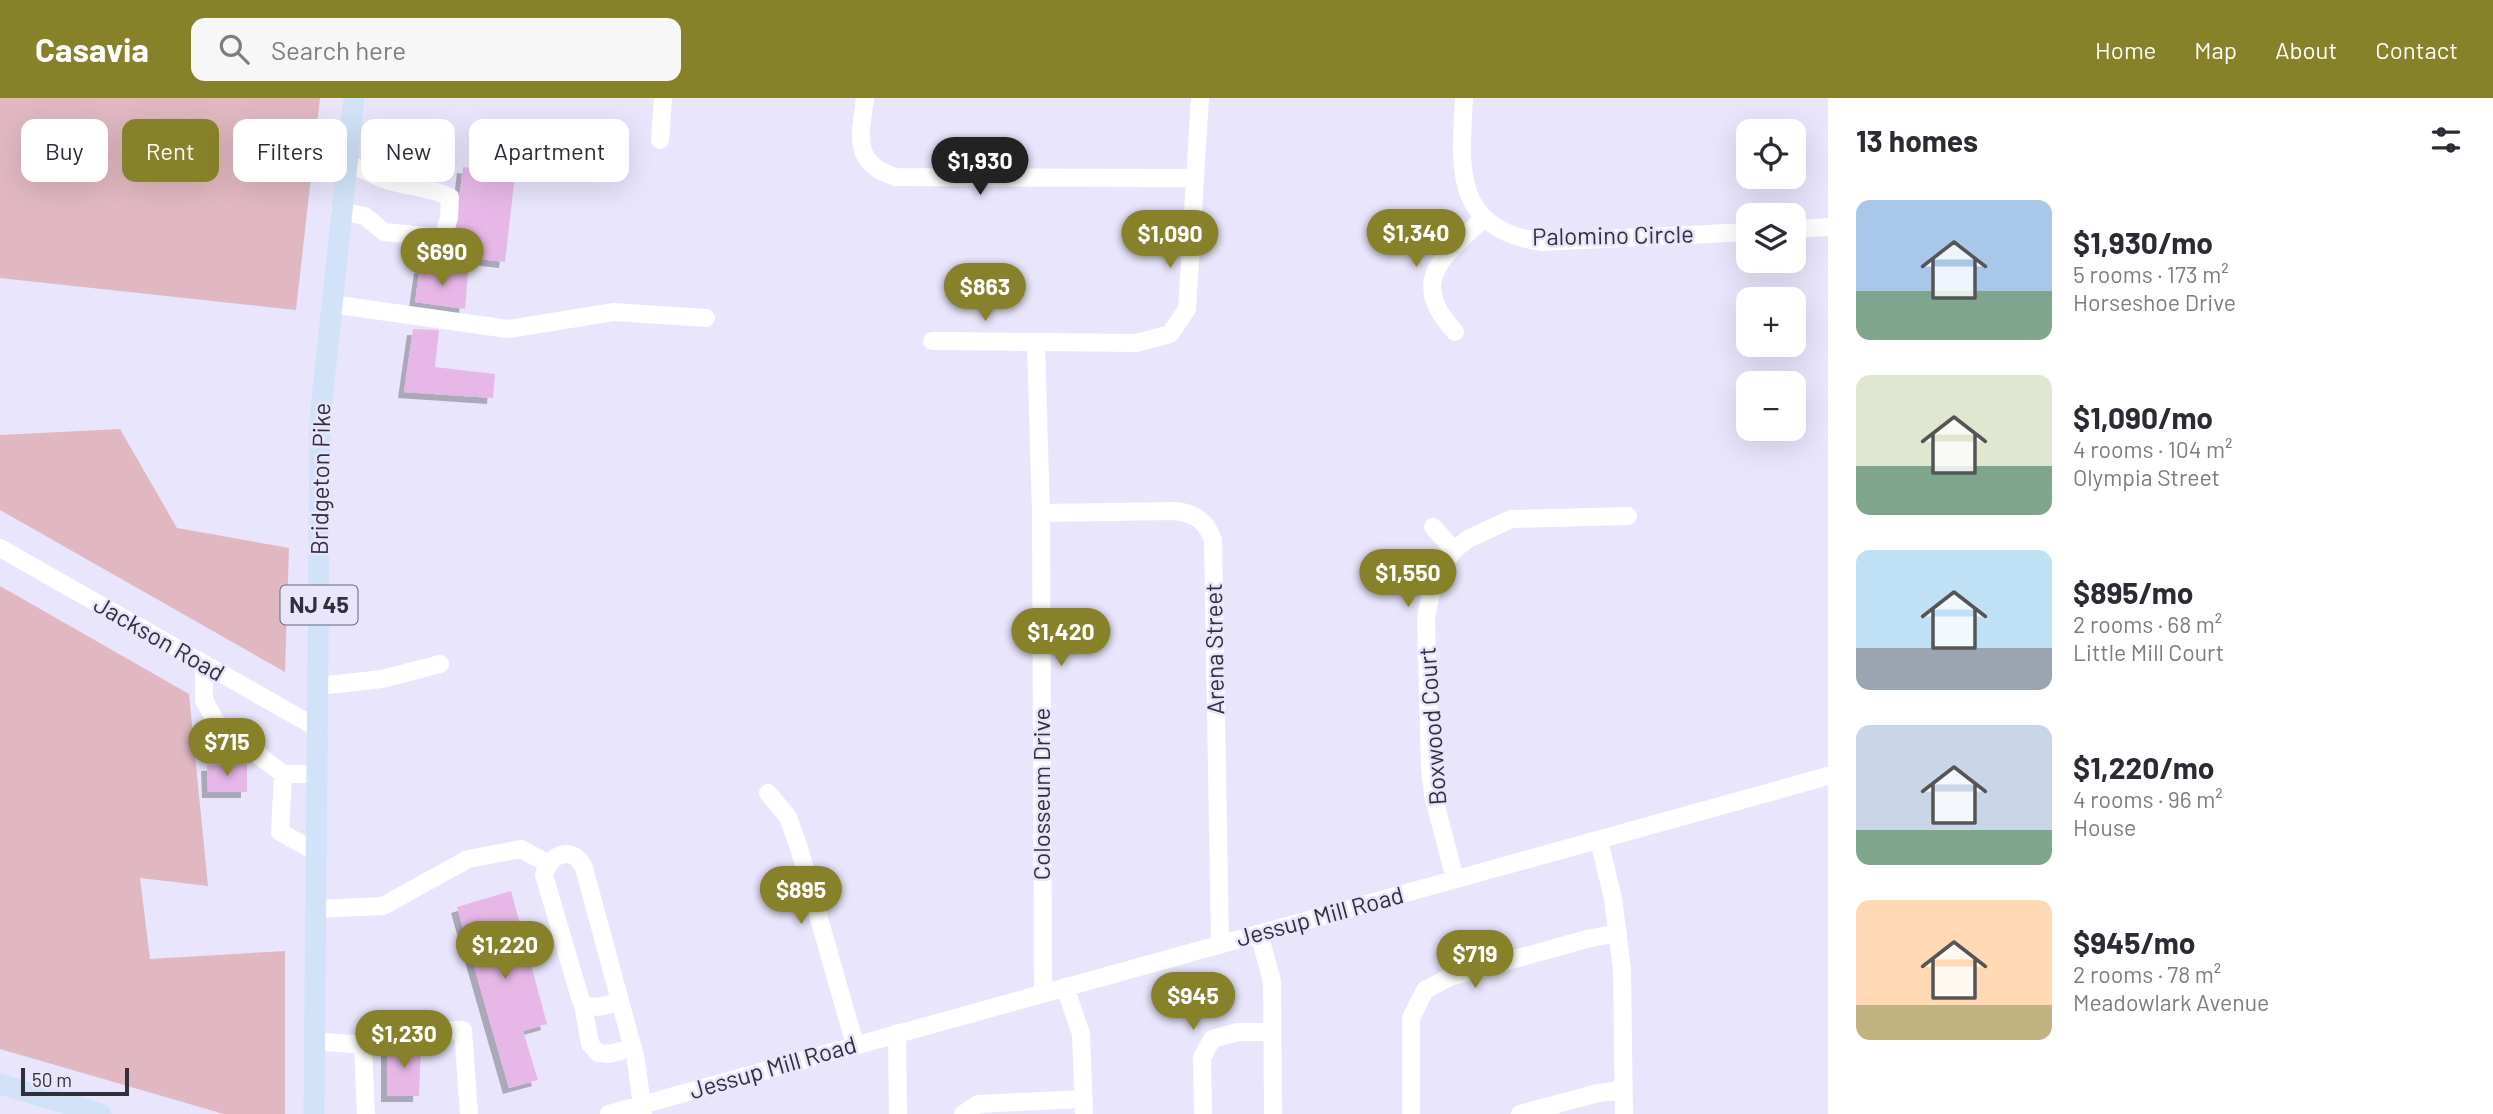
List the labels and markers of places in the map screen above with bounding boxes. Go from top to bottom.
pin: $1,930 [923,138,1037,197]
pin: $1,340 [1359,209,1473,269]
pin: $1,090 [1113,211,1227,270]
pin: $690 [401,228,483,288]
pin: $863 [944,264,1026,323]
pin: $1,550 [1351,550,1465,609]
pin: $1,420 [1004,608,1118,668]
pin: $715 [186,718,268,778]
pin: $895 [760,866,842,926]
pin: $1,220 [448,922,562,981]
pin: $719 [1434,930,1516,990]
pin: $945 [1152,972,1234,1032]
pin: $1,230 [347,1010,461,1070]

